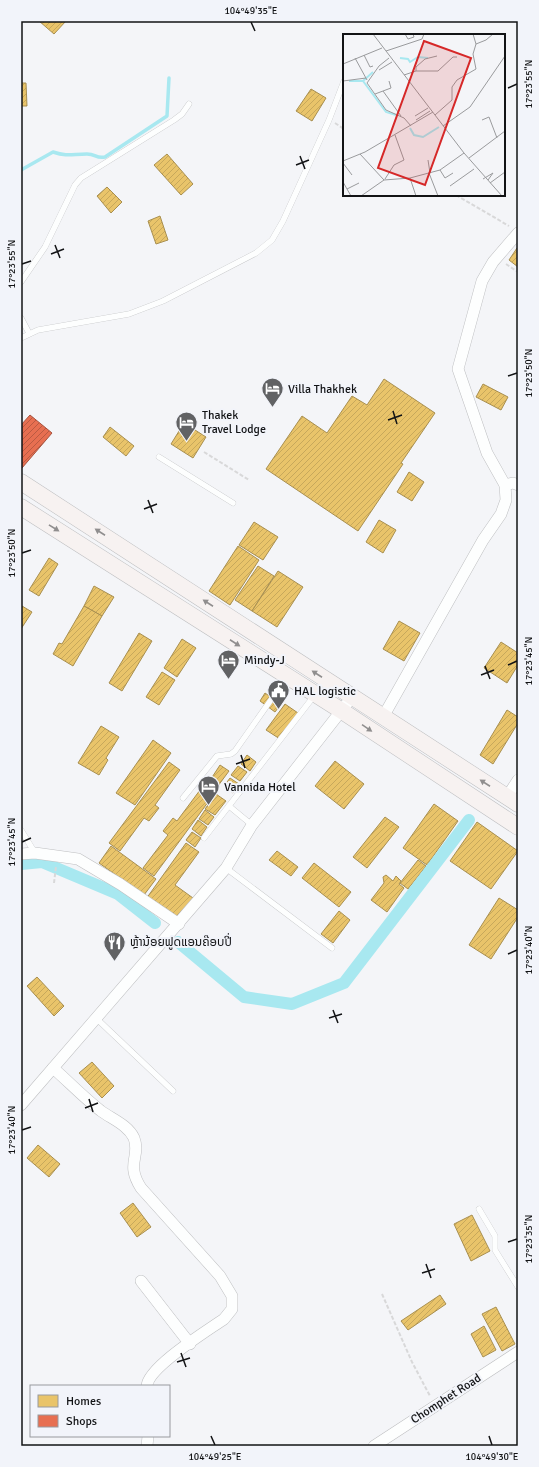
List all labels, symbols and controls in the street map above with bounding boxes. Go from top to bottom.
text: 104°49'35"E [224,5,278,17]
inset map [343,34,505,196]
text: 17°23'55"N [523,60,535,108]
text: 17°23'55"N [6,240,18,288]
text: 17°23'50"N [523,349,535,397]
hotel icon: Villa Thakhek [260,376,286,409]
place label: Villa Thakhek [288,382,357,397]
place label: Thakek Travel Lodge [202,408,266,437]
hotel icon: Thakek Travel Lodge [174,409,200,442]
one-way arrow [49,524,59,532]
one-way arrow [94,528,105,536]
text: 17°23'50"N [6,529,18,577]
one-way arrow [203,599,214,607]
text: 17°23'45"N [523,637,535,685]
one-way arrow [230,639,240,647]
hotel icon: Mindy-J [216,647,242,680]
place label: Mindy-J [244,653,285,668]
one-way arrow [312,670,323,678]
public building icon: HAL logistic [265,678,291,711]
place label: HAL logistic [294,684,356,699]
one-way arrow [362,725,373,732]
hotel icon: Vannida Hotel [195,774,221,807]
one-way arrow [480,779,490,787]
place label: Vannida Hotel [224,780,296,795]
text: 17°23'45"N [6,818,18,866]
text: 17°23'40"N [523,926,535,974]
restaurant icon: ຫຼ້ານ້ອຍຟູດແອນຄ໊ອບປີ່ [102,929,128,962]
place label: ຫຼ້ານ້ອຍຟູດແອນຄ໊ອບປີ່ [130,932,232,950]
text: 17°23'40"N [6,1106,18,1154]
text: 17°23'35"N [523,1215,535,1263]
street label: Chomphet Road [408,1371,484,1427]
legend [30,1385,170,1437]
text: Homes [66,1394,101,1409]
text: Shops [66,1414,97,1429]
text: 104°49'25"E [188,1451,242,1463]
text: 104°49'30"E [465,1451,519,1463]

